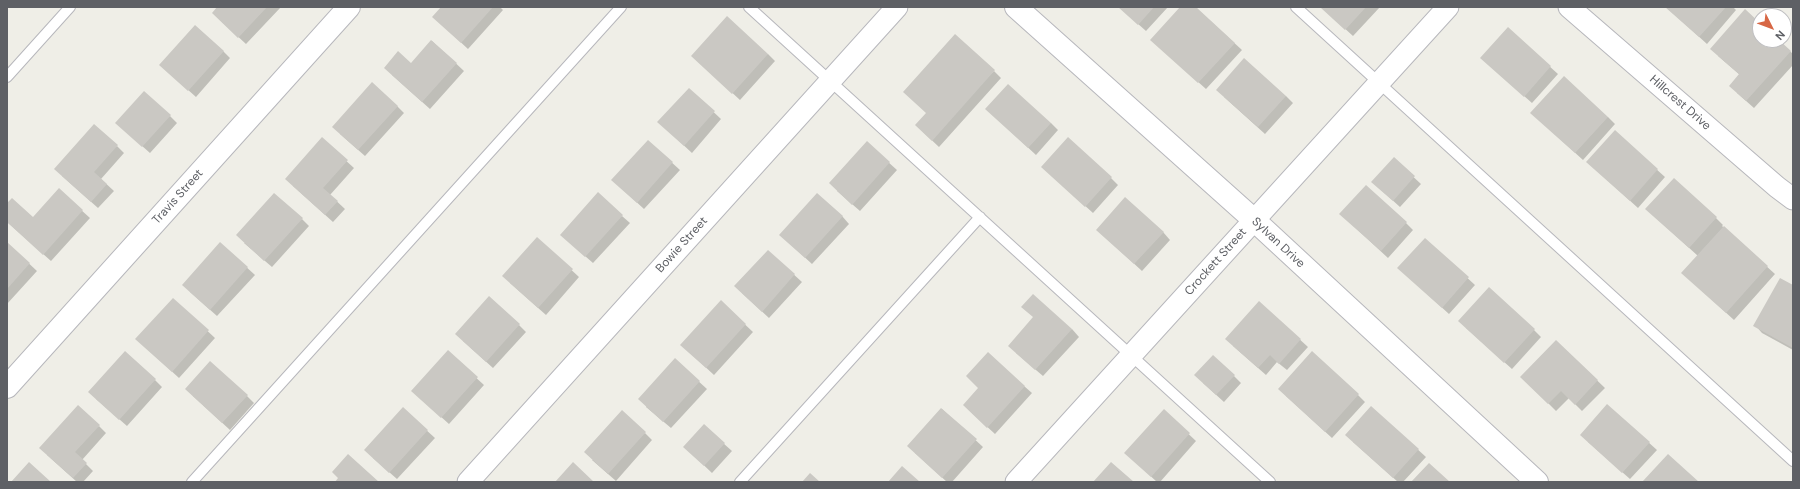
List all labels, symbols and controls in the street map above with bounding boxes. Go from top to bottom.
north arrow [1752,8,1792,48]
text: N [1772,28,1788,43]
street label: Hillcrest Drive [1646,73,1714,133]
street label: Travis Street [149,166,207,228]
street label: Bowie Street [653,214,711,276]
street label: Sylvan Drive [1248,215,1308,271]
street label: Crockett Street [1182,225,1250,299]

